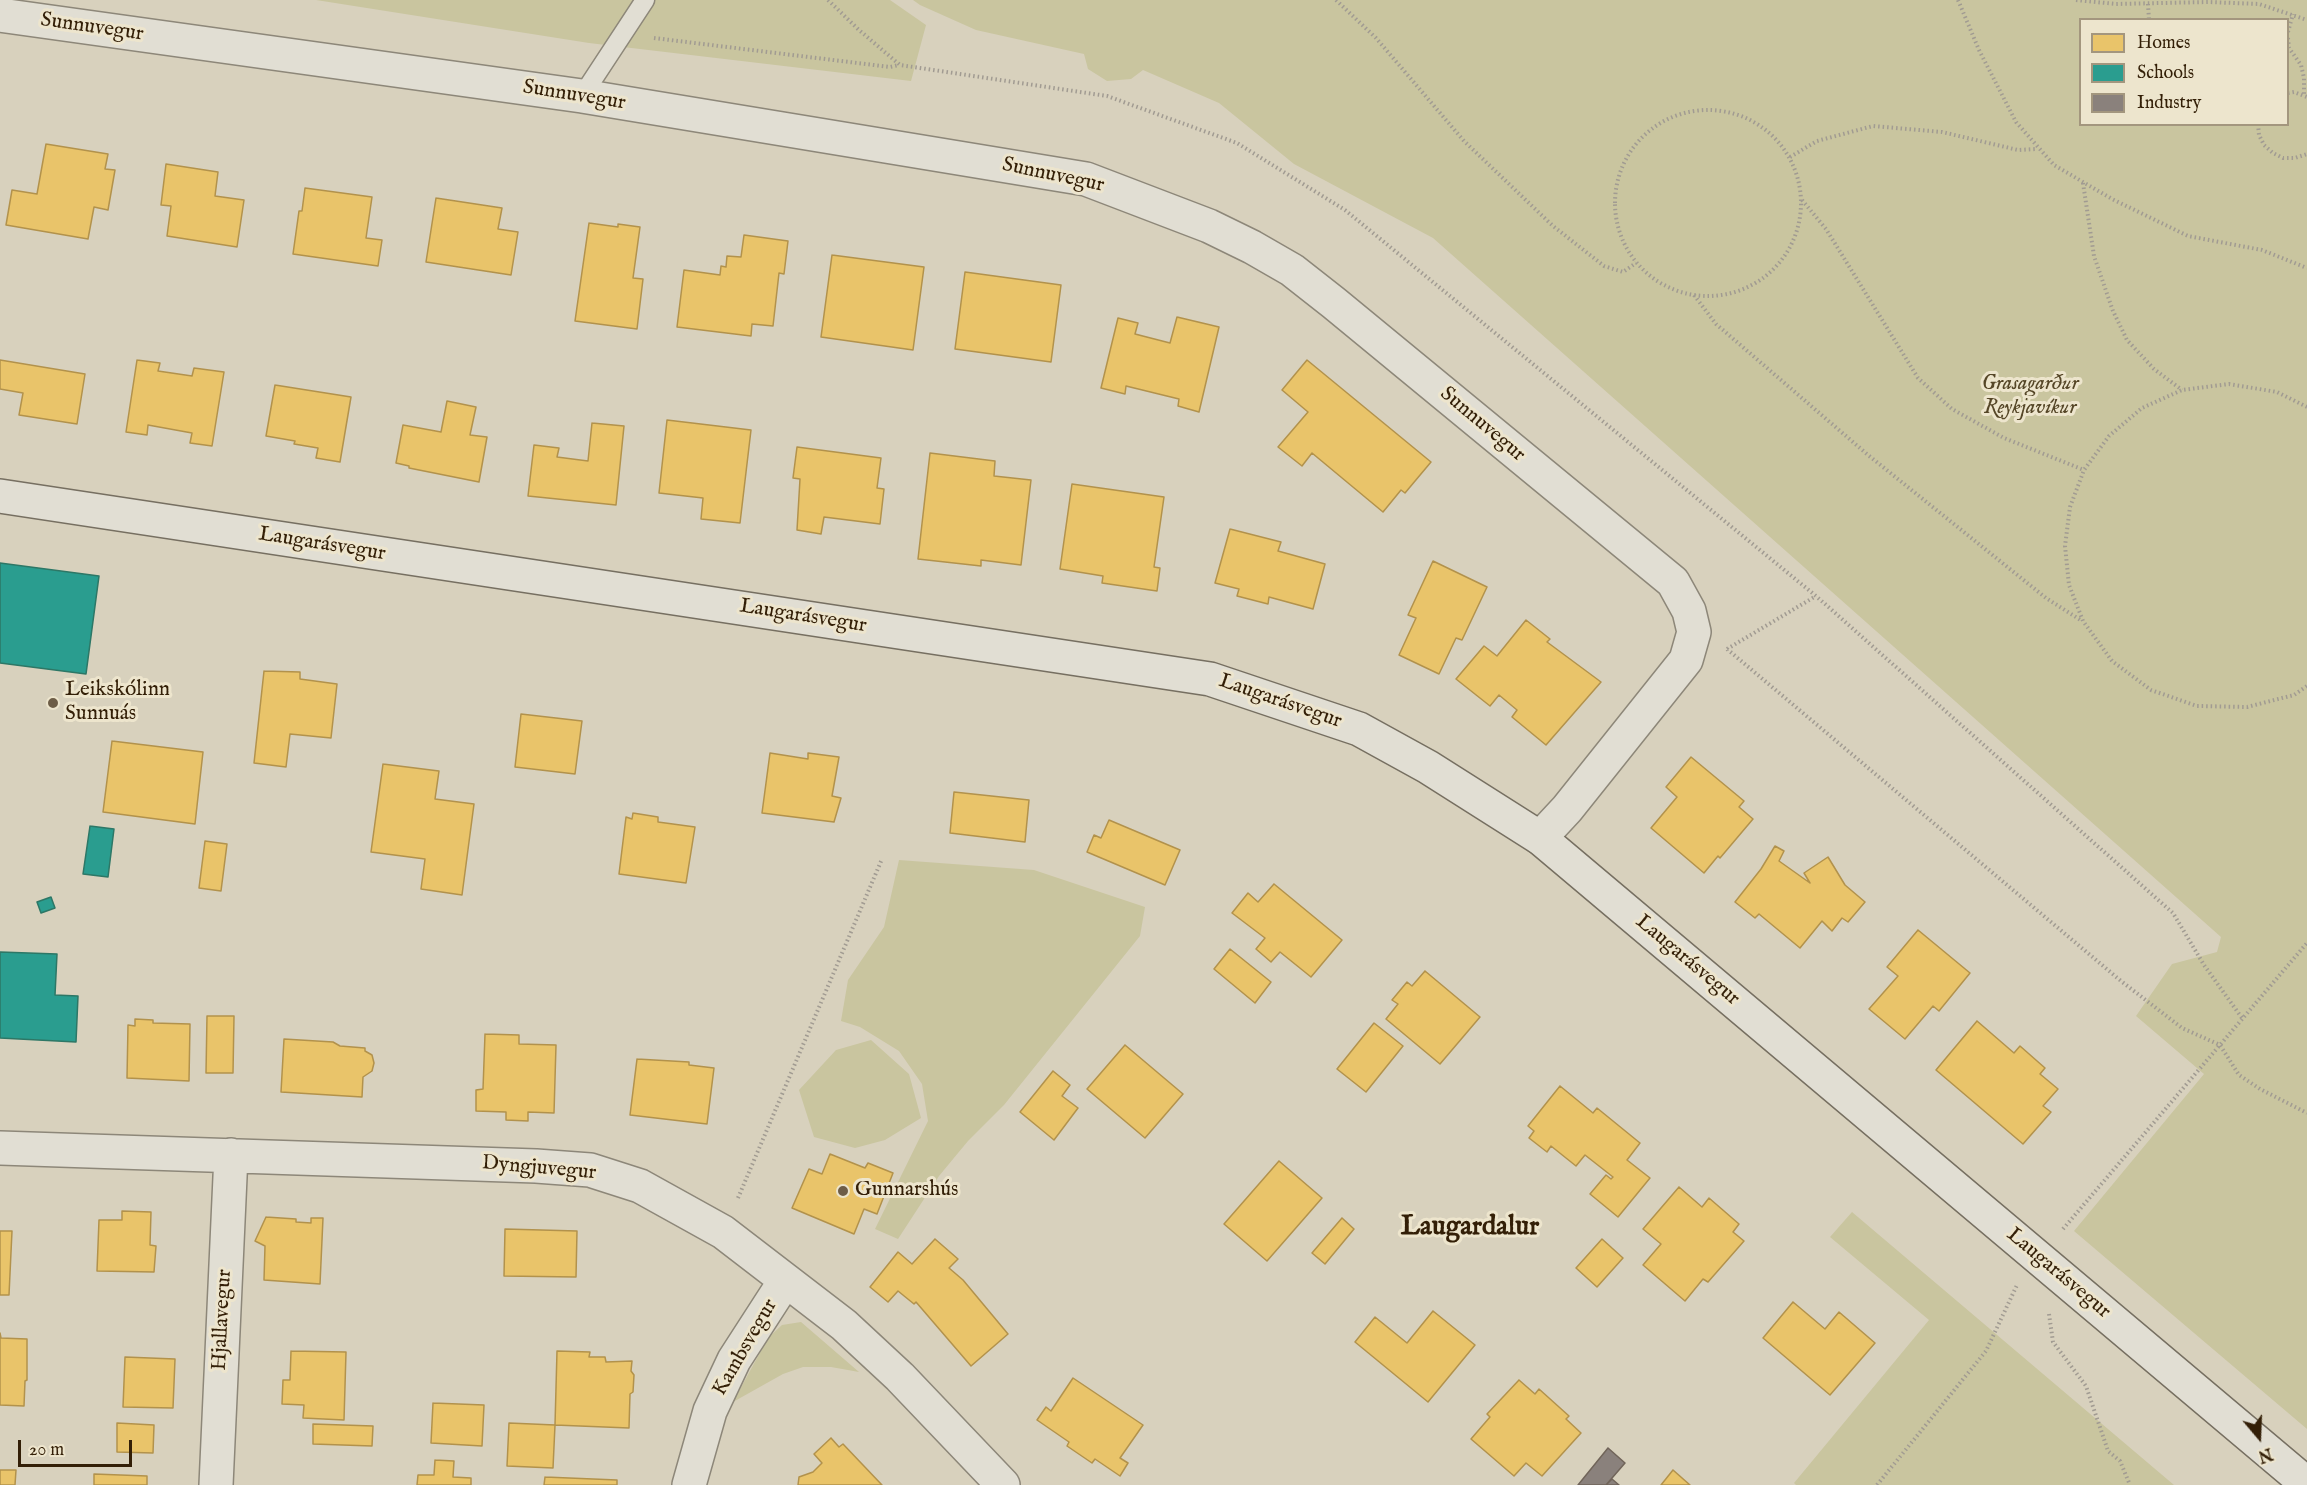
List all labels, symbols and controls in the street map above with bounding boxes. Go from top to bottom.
street label: Sunnuvegur [39,8,145,48]
legend [2079,18,2289,126]
text: Homes [2137,32,2190,55]
text: Schools [2137,62,2194,85]
street label: Sunnuvegur [521,75,627,117]
text: Industry [2137,92,2201,115]
street label: Sunnuvegur [1000,153,1106,199]
park label: Grasagarður Reykjavíkur [1981,372,2079,422]
street label: Sunnuvegur [1434,382,1530,468]
street label: Laugarásvegur [257,523,387,567]
street label: Laugarásvegur [738,595,868,639]
street label: Laugarásvegur [1215,669,1345,735]
place label: Leikskólinn Sunnuás [65,678,170,728]
marker: Leikskólinn Sunnuás [46,696,60,710]
street label: Laugarásvegur [1630,910,1744,1012]
street label: Dyngjuvegur [481,1151,597,1187]
place label: Gunnarshús [855,1178,958,1204]
marker: Gunnarshús [836,1184,850,1198]
district label: Laugardalur [1401,1212,1539,1244]
street label: Laugarásvegur [2001,1223,2115,1325]
street label: Hjallavegur [208,1269,238,1371]
street label: Kambsvegur [708,1295,784,1401]
north arrow [2229,1407,2289,1467]
scale bar [21,1428,135,1466]
text: 20 m [29,1439,64,1462]
text: N [2255,1442,2275,1466]

